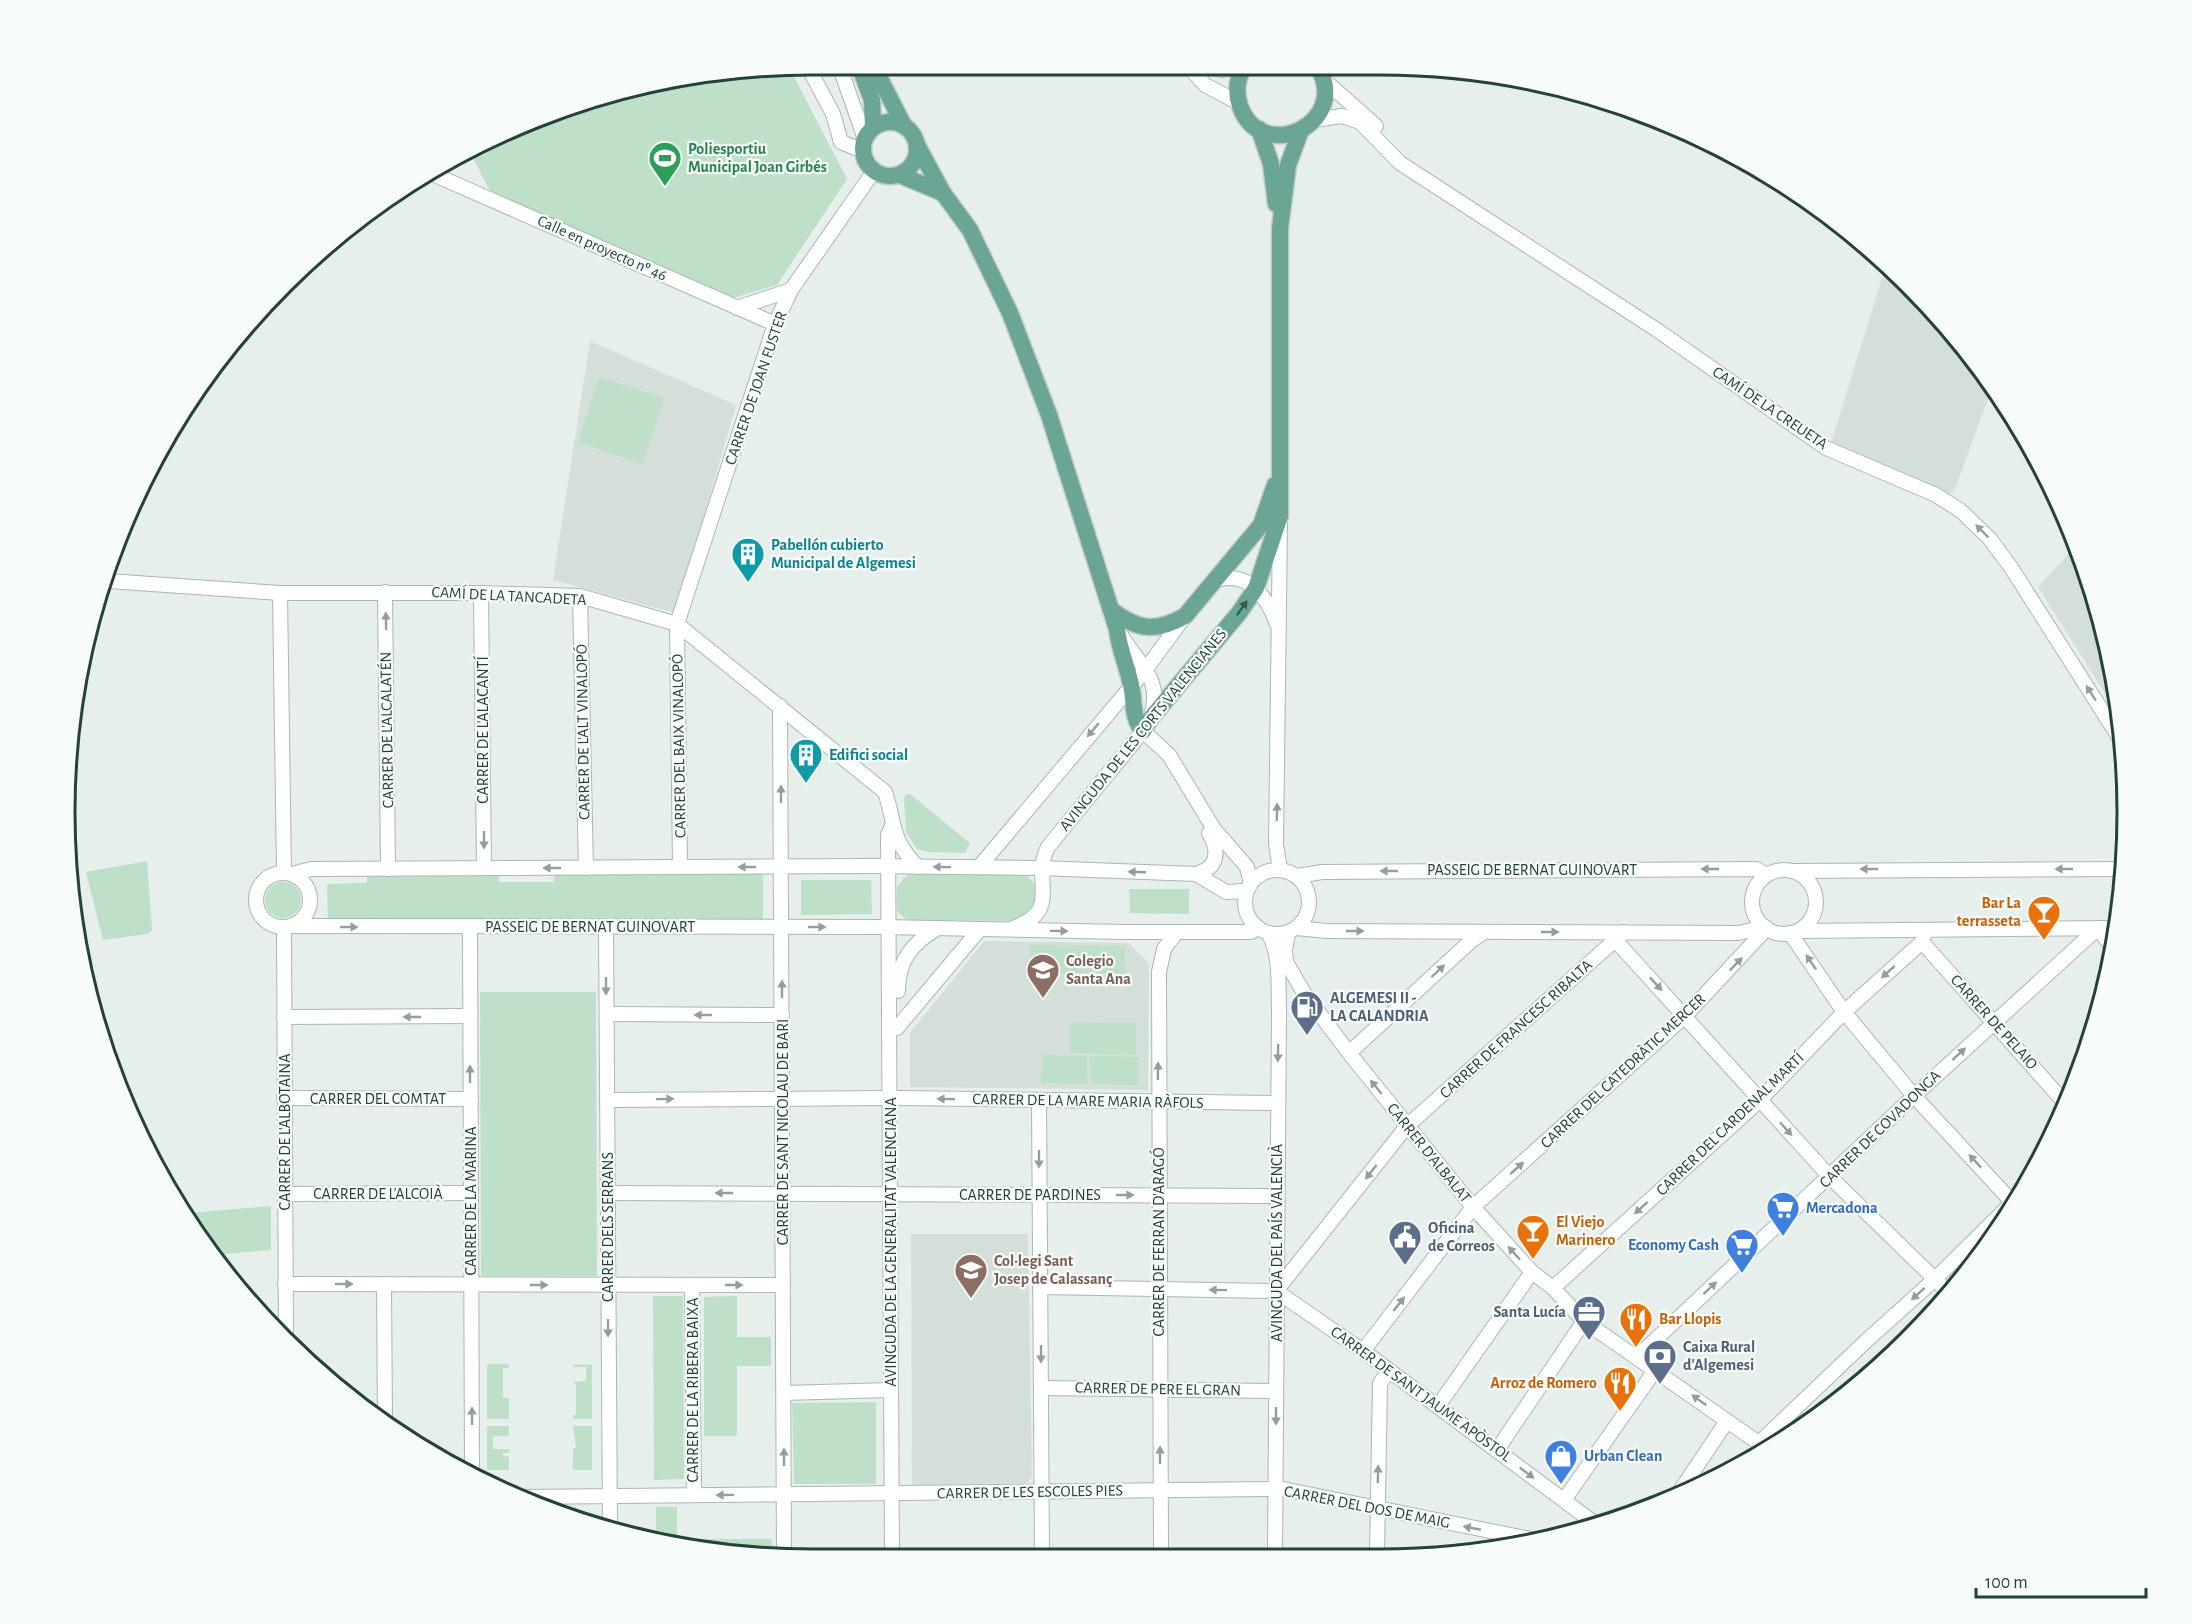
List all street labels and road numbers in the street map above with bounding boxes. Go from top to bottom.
street label: Calle en proyecto nº 46 [535,212,669,285]
street label: CARRER DE JOAN FUSTER [722,309,790,467]
street label: CAMÍ DE LA CREUETA [1709,362,1832,452]
street label: CAMÍ DE LA TANCADETA [431,582,587,608]
street label: AVINGUDA DE LES CORTS VALENCIANES [1056,626,1230,834]
street label: CARRER DE L'ALT VINALOPÓ [571,644,593,820]
street label: CARRER DE L'ALCALATÉN [376,652,396,808]
street label: CARRER DEL BAIX VINALOPÓ [667,654,689,838]
street label: CARRER DE L'ALACANTÍ [473,656,491,804]
street label: PASSEIG DE BERNAT GUINOVART [1427,862,1637,878]
street label: PASSEIG DE BERNAT GUINOVART [485,919,695,935]
street label: CARRER DE FRANCESC RIBALTA [1437,957,1595,1101]
street label: CARRER DE PELAIO [1947,972,2041,1072]
street label: CARRER DEL CATEDRÀTIC MERCER [1536,989,1708,1151]
street label: CARRER DE SANT NICOLAU DE BARI [775,1019,791,1245]
street label: CARRER DEL CARDENAL MARTÍ [1652,1047,1807,1199]
street label: CARRER DE L'ALBOTAINA [277,1054,293,1210]
street label: CARRER DE COVADONGA [1816,1067,1944,1191]
street label: CARRER DE LA MARE MARIA RÀFOLS [972,1089,1204,1111]
street label: CARRER DEL COMTAT [310,1091,446,1107]
street label: AVINGUDA DE LA GENERALITAT VALENCIANA [883,1097,899,1387]
street label: CARRER D'ALBALAT [1384,1100,1474,1206]
street label: CARRER DE LA MARINA [463,1126,479,1276]
street label: AVINGUDA DEL PAÍS VALENCIÀ [1267,1144,1285,1342]
street label: CARRER DE FERRAN D'ARAGÓ [1149,1147,1167,1337]
street label: CARRER DELS SERRANS [600,1152,616,1302]
street label: CARRER DE L'ALCOIÀ [313,1184,443,1202]
street label: CARRER DE PARDINES [959,1187,1101,1203]
street label: CARRER DE LA RIBERA BAIXA [685,1298,701,1482]
street label: CARRER DE SANT JAUME APÒSTOL [1328,1321,1516,1465]
street label: CARRER DE PERE EL GRAN [1075,1380,1241,1398]
street label: CARRER DE LES ESCOLES PIES [937,1482,1123,1502]
street label: CARRER DEL DOS DE MAIG [1283,1483,1451,1531]

